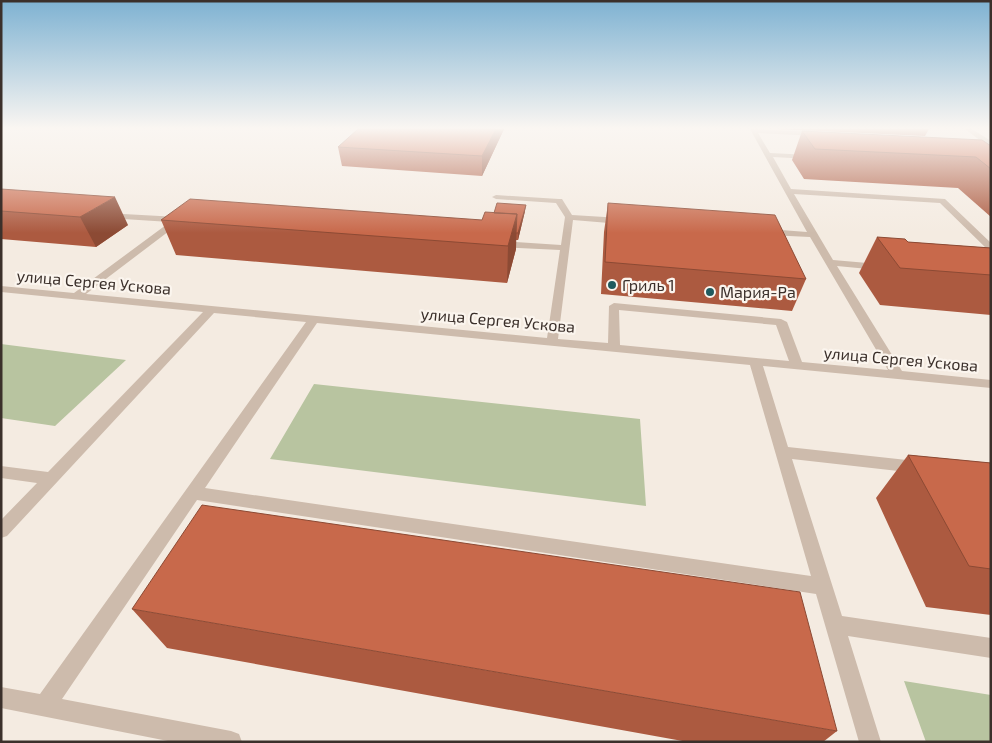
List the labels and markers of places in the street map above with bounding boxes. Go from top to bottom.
place label: Гриль 1 [622,275,675,294]
marker: Гриль 1 [606,279,618,291]
place label: Мария-Ра [720,282,796,301]
marker: Мария-Ра [704,286,716,298]

